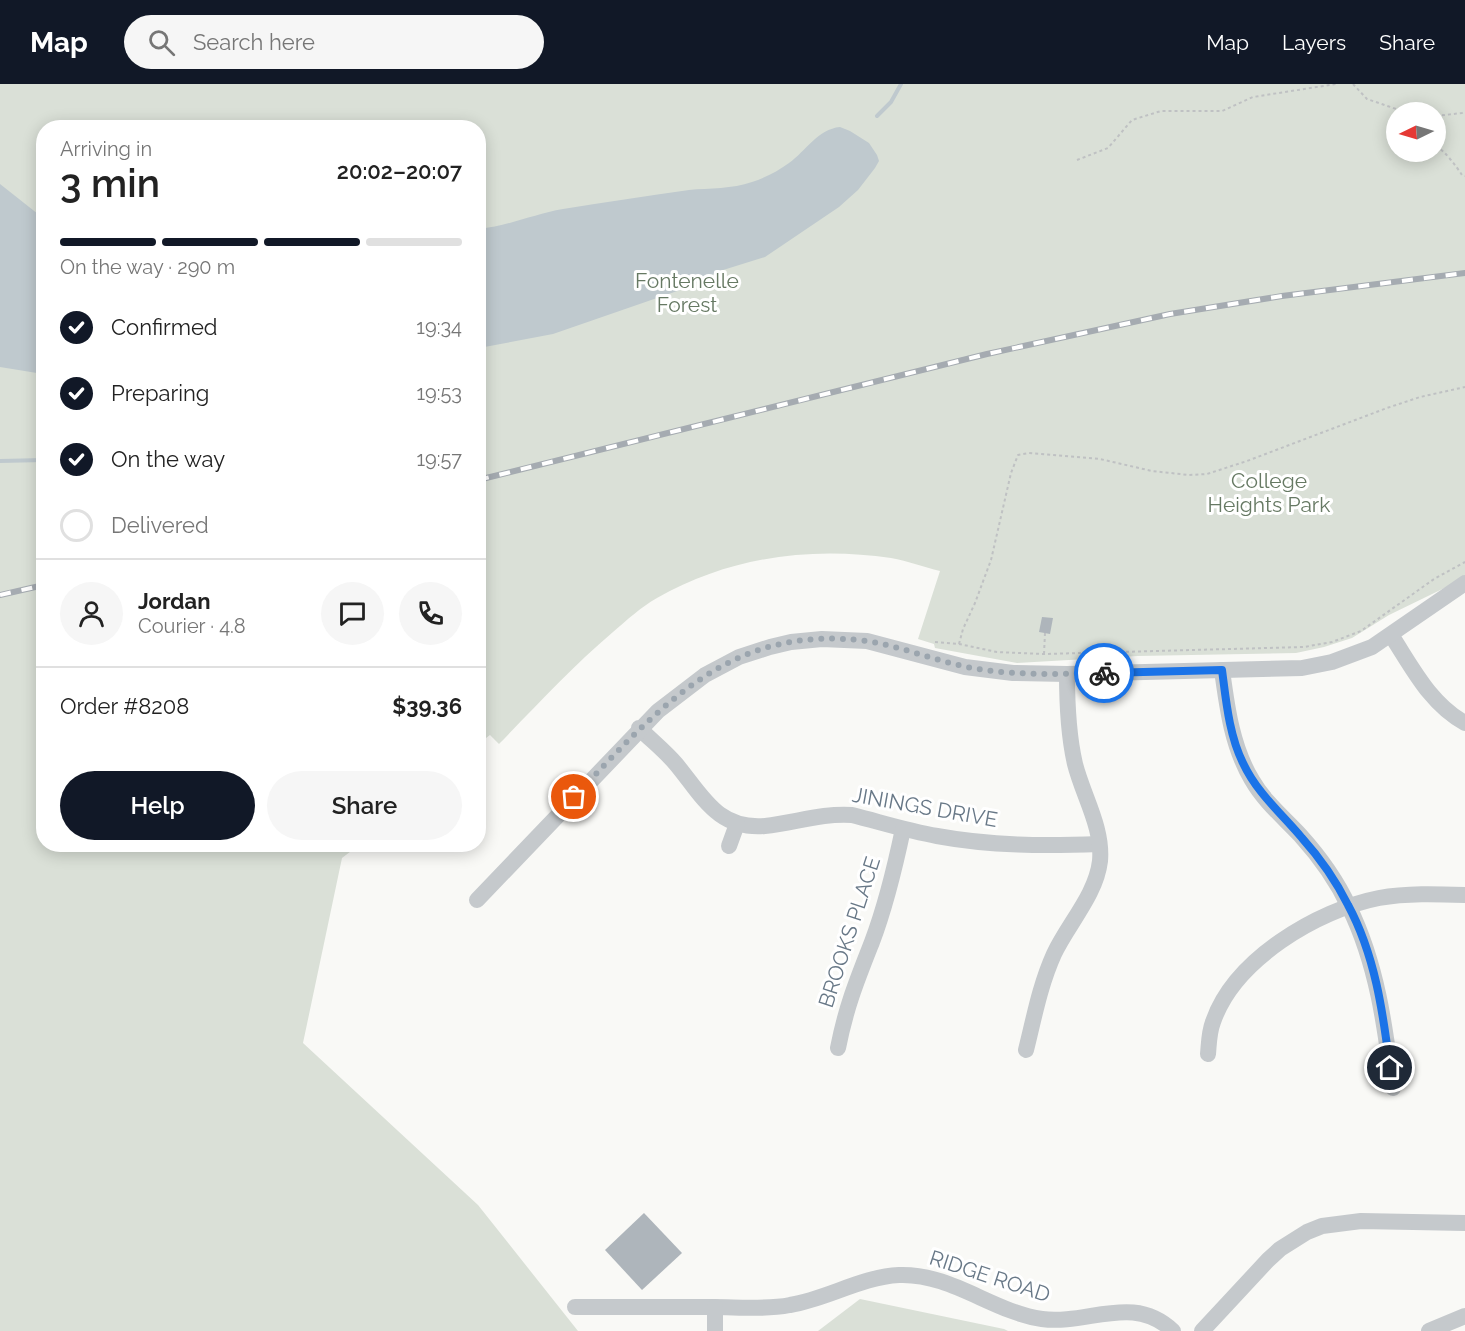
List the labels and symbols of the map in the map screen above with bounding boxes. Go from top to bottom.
north arrow [1386,102,1446,162]
park label: Fontenelle Forest [635,268,739,317]
park label: College Heights Park [1208,468,1330,517]
courier [1074,643,1134,703]
pin [548,771,599,822]
street label: JININGS DRIVE [850,782,1000,832]
street label: BROOKS PLACE [813,853,885,1011]
pin [1364,1042,1415,1093]
street label: RIDGE ROAD [927,1245,1053,1307]

